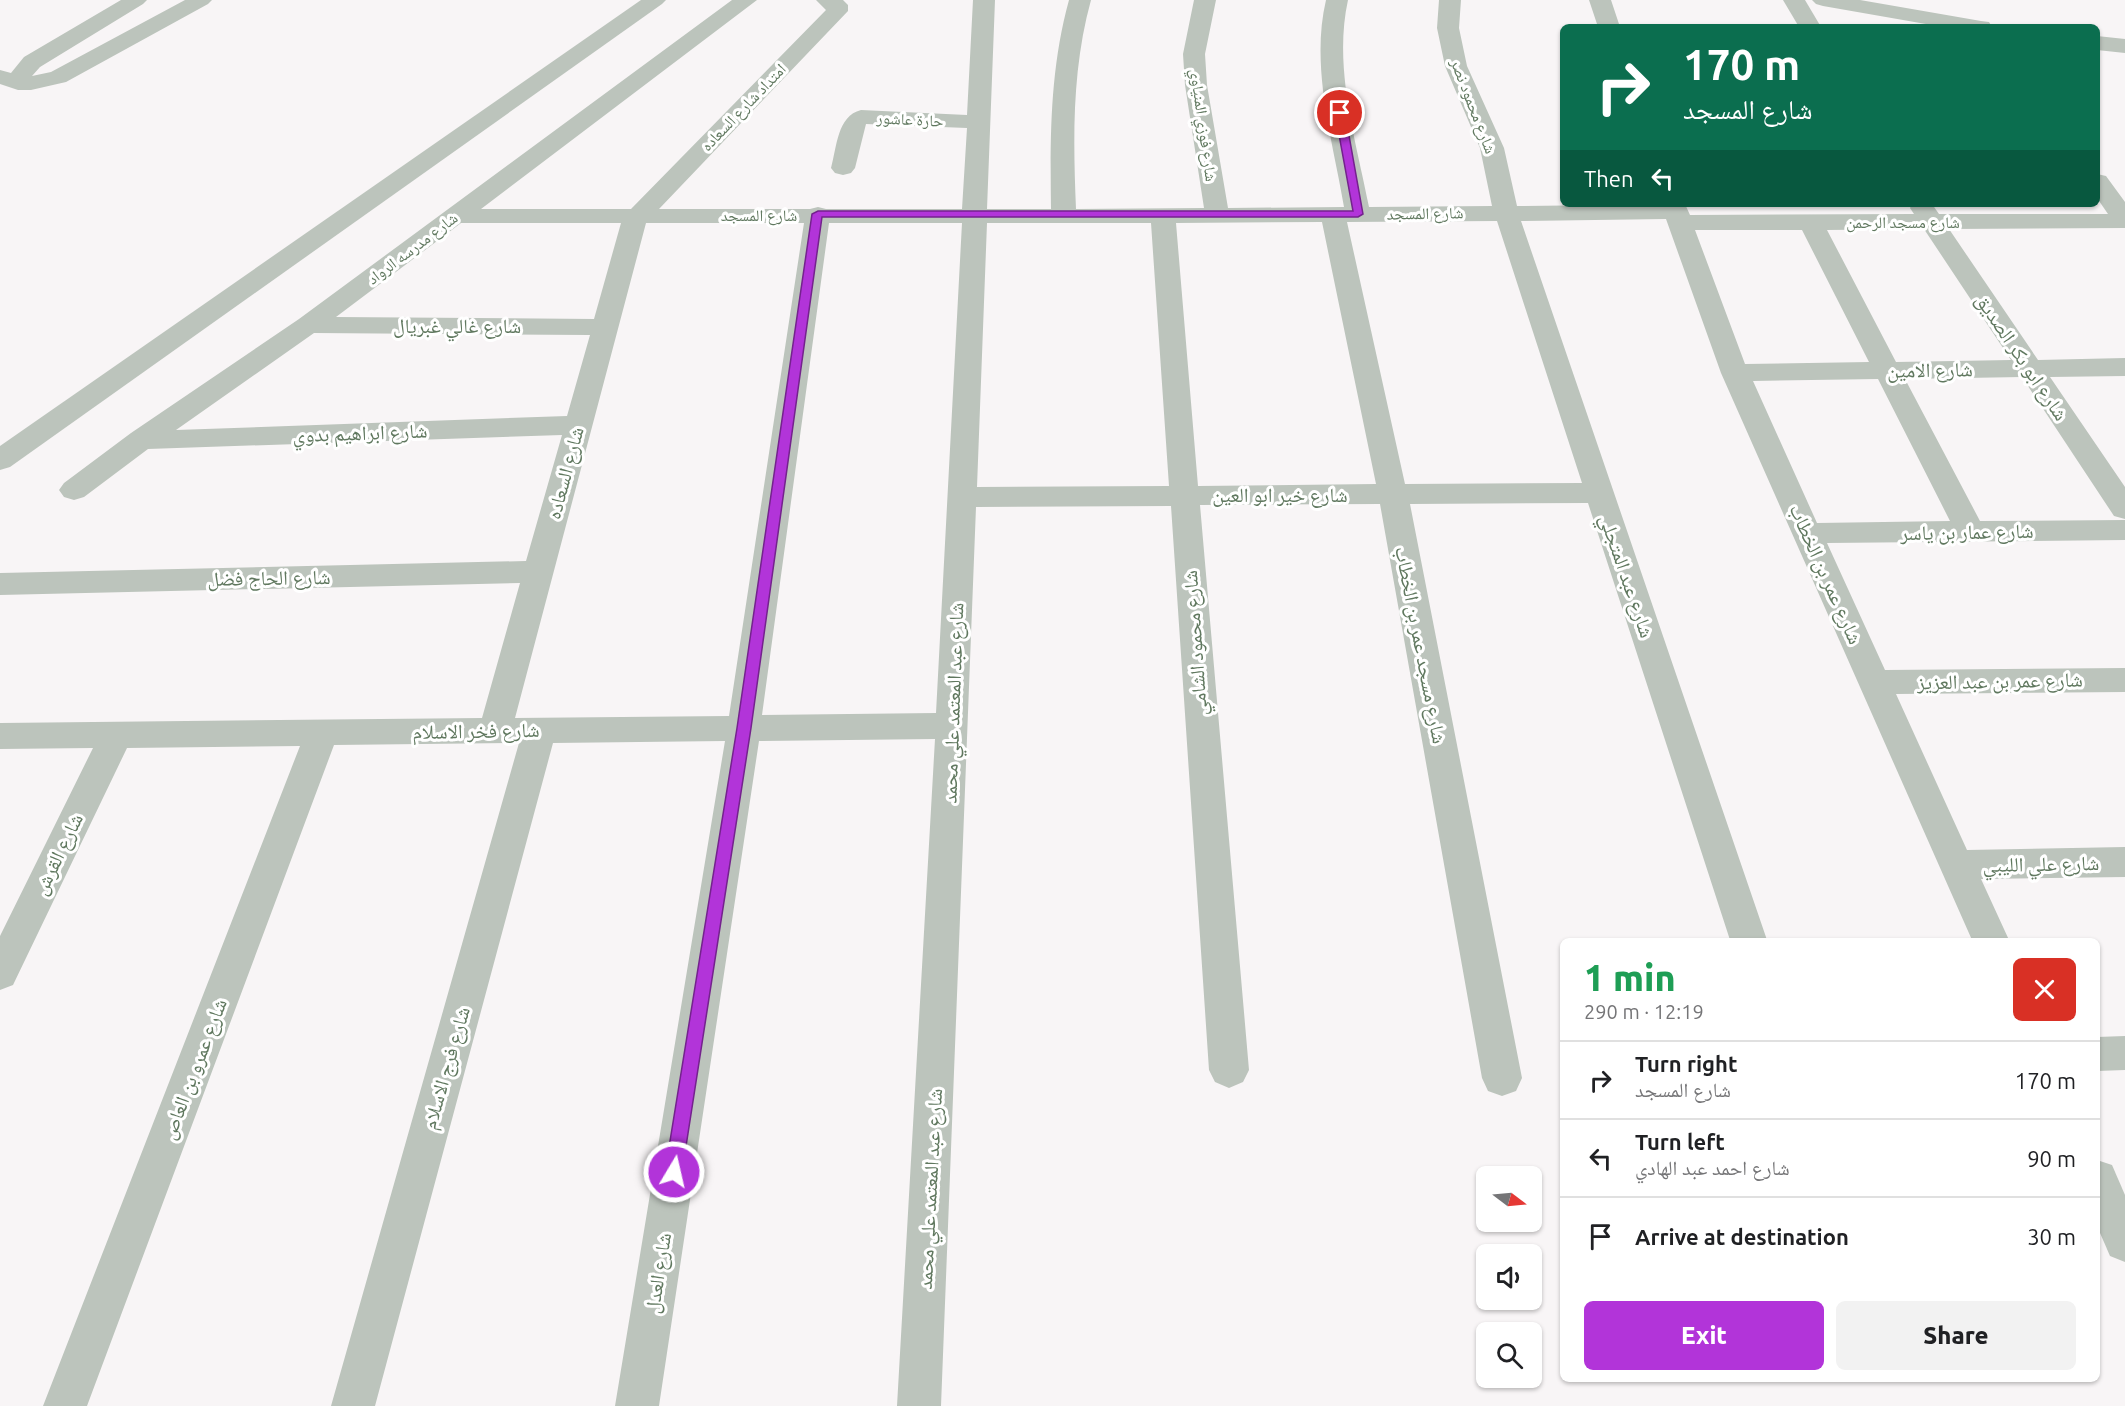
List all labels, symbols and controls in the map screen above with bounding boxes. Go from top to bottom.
text: 170 m [1683,41,1800,88]
icon: right [1584,48,1662,126]
street label: شارع محمود نصر [1446,55,1500,156]
street label: امتداد شارع السعاده [697,60,791,156]
street label: شارع فوزي المنياوي [1183,67,1221,183]
pin [1314,87,1365,138]
text: شارع المسجد [1683,94,1813,124]
icon: arrive [1323,96,1356,129]
street label: حارة عاشور [875,108,944,131]
icon: left [1646,162,1679,195]
text: Then [1584,166,1634,191]
street label: شارع المسجد [1386,203,1464,225]
street label: شارع المسجد [721,206,797,226]
street label: شارع مدرسه الرواد [363,208,462,289]
street label: شارع مسجد الرحمن [1846,213,1960,233]
street label: شارع ابو بكر الصديق [1970,289,2073,426]
street label: شارع غالي غبريال [393,314,521,342]
street label: شارع الامين [1887,357,1973,384]
street label: شارع ابراهيم بدوي [292,419,428,451]
street label: شارع السعاده [541,424,590,522]
street label: شارع خير ابو العين [1212,483,1348,508]
street label: شارع عمر بن الخطاب [1783,500,1868,648]
street label: شارع عبد المتجلي [1591,511,1659,642]
street label: شارع عمار بن ياسر [1899,519,2034,546]
street label: شارع مسجد عمر بن الخطاب [1389,544,1452,746]
street label: شارع الحاج فضل [207,565,331,592]
street label: شارع محمود الشامي [1178,569,1216,717]
street label: شارع عبد المعتمد علي محمد [937,602,973,804]
street label: شارع عمر بن عبد العزيز [1916,668,2083,695]
street label: شارع فخر الاسلام [412,718,540,746]
street label: شارع القرش [28,809,89,899]
street label: شارع علي الليبي [1982,851,2100,881]
text: 1 min [1584,957,1676,998]
button: close [2013,958,2076,1021]
street label: شارع عمرو بن العاص [156,995,233,1143]
text: 290 m · 12:19 [1584,1000,1704,1023]
street label: شارع فرج الاسلام [417,1004,477,1133]
text: Turn right [1635,1051,1737,1076]
icon: right [1584,1064,1617,1097]
text: 170 m [2015,1068,2076,1093]
text: شارع المسجد [1635,1078,1731,1101]
street label: شارع عبد المعتمد علي محمد [913,1088,951,1290]
text: Turn left [1635,1129,1725,1154]
position arrow [642,1140,706,1204]
icon: left [1584,1142,1617,1175]
text: 90 m [2027,1146,2076,1171]
text: شارع احمد عبد الهادي [1635,1156,1790,1179]
north arrow [1476,1166,1542,1232]
map controls [1476,1166,1542,1388]
icon: arrive [1584,1220,1617,1253]
text: Arrive at destination [1635,1224,1849,1249]
text: 30 m [2027,1224,2076,1249]
street label: شارع العدل [640,1231,677,1315]
button: sound [1476,1244,1542,1310]
button: Exit [1584,1301,1824,1370]
button: Share [1836,1301,2076,1370]
button: search [1476,1322,1542,1388]

